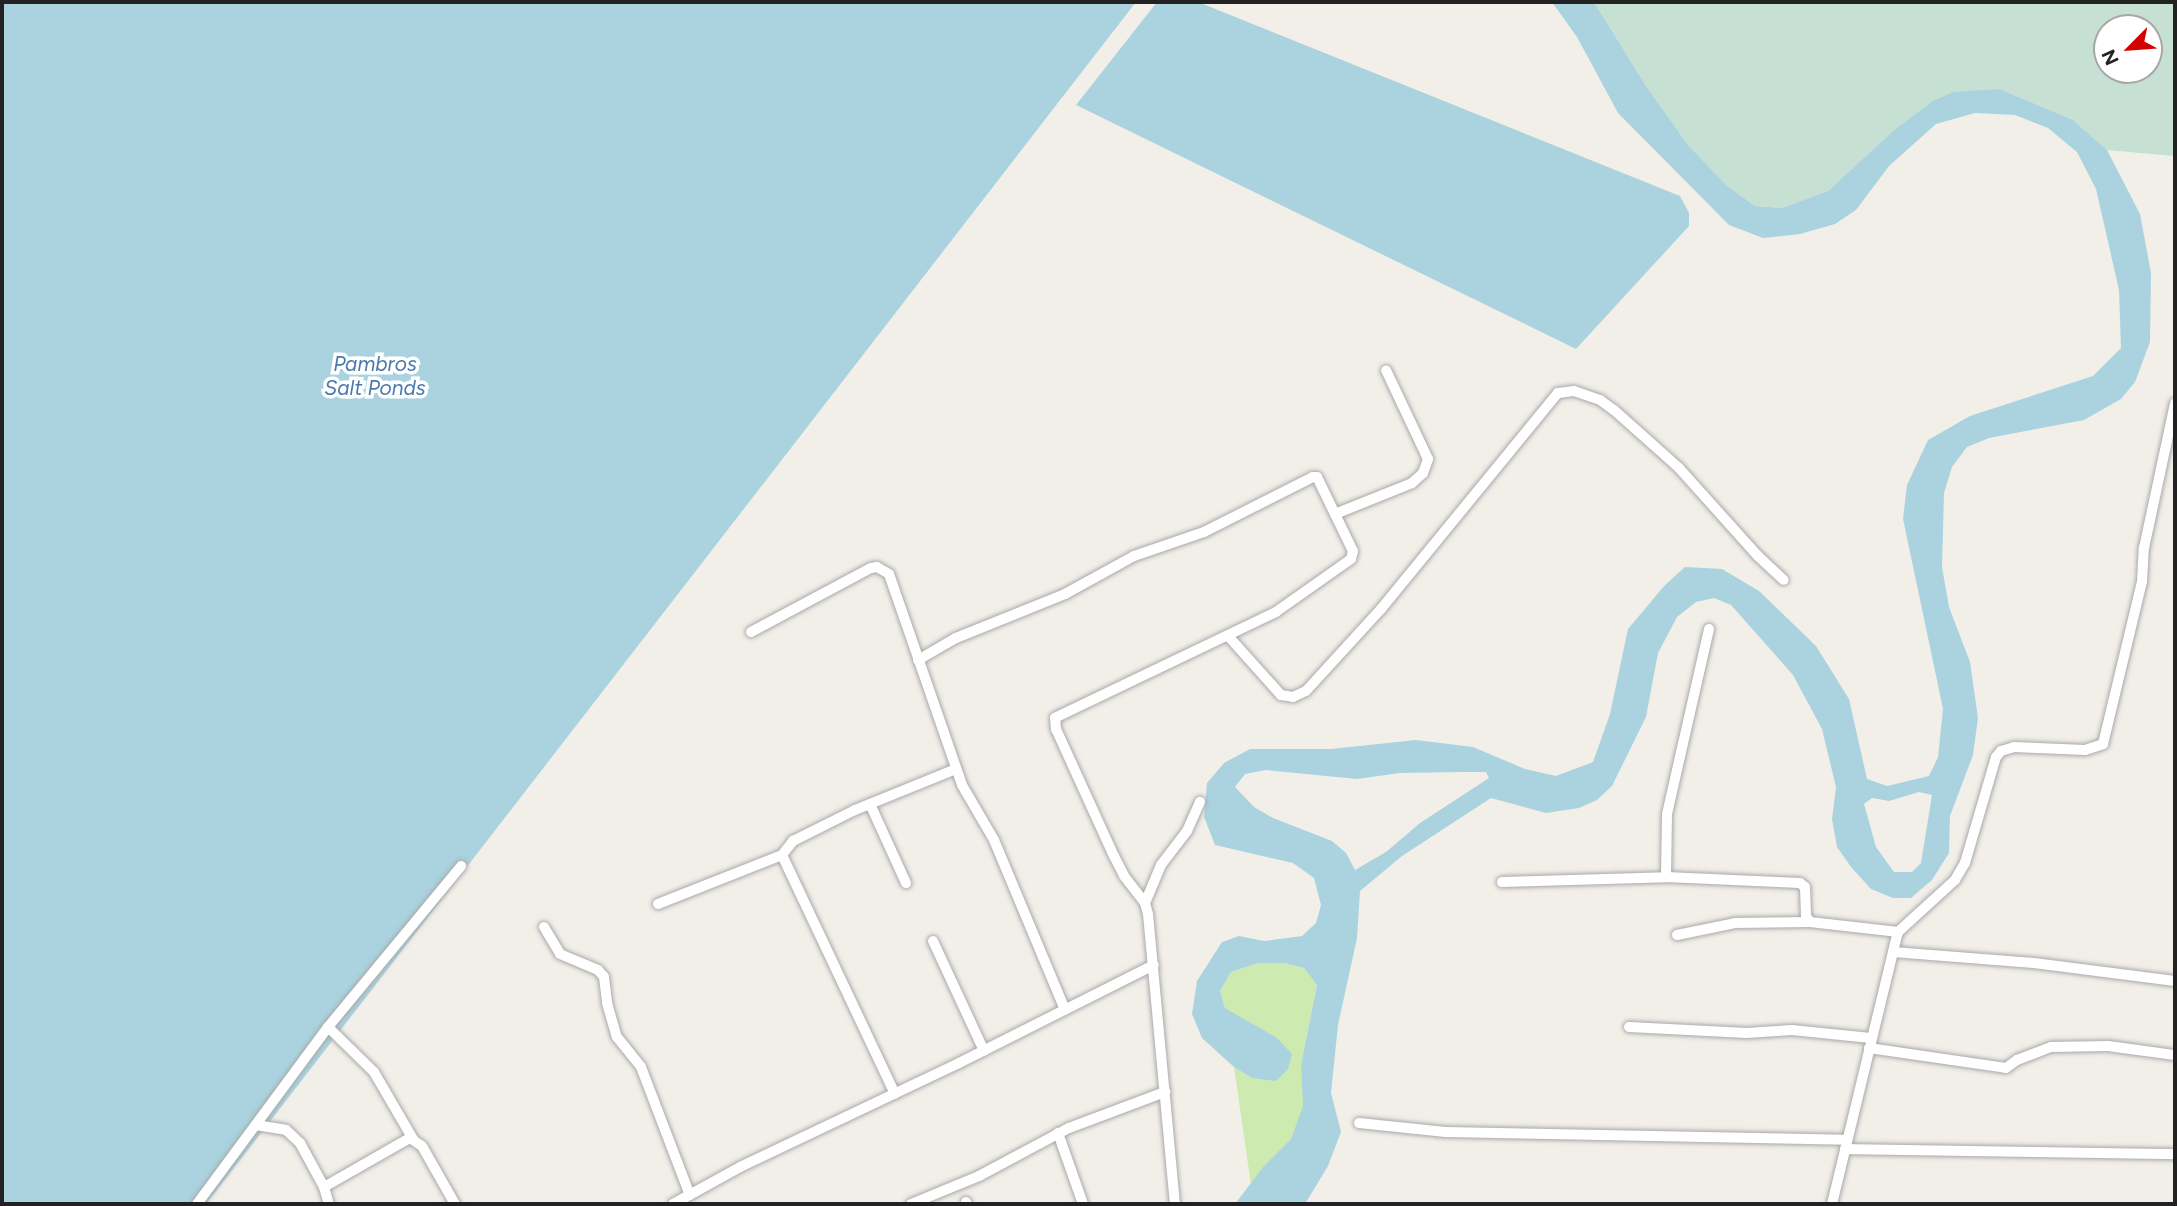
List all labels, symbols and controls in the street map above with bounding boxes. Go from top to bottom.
north arrow [2093,14,2163,84]
text: N [2097,46,2124,69]
water label: Pambros Salt Ponds [324,351,426,401]

